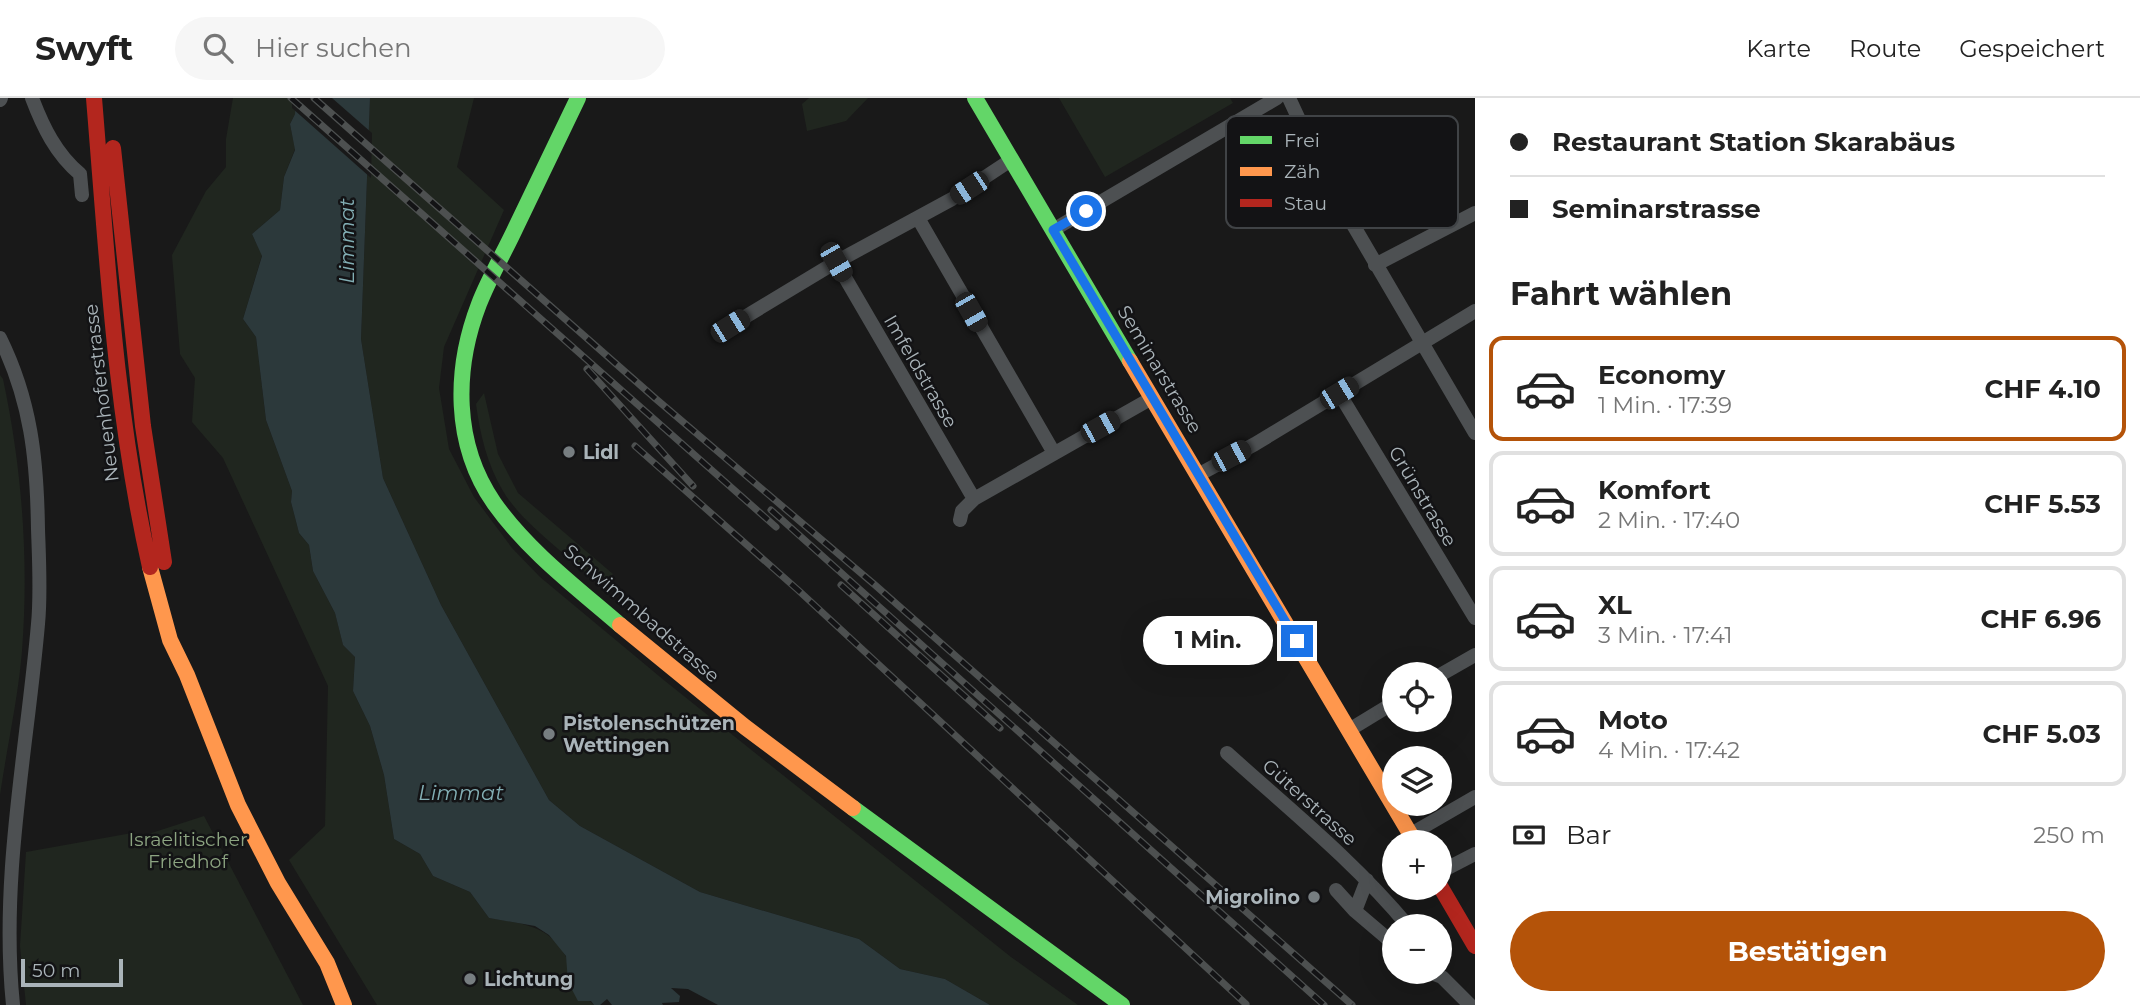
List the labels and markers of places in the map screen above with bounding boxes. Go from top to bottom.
place label: Lidl [583,441,619,464]
marker: Lidl [561,444,577,460]
place label: Pistolenschützen Wettingen [563,712,735,757]
marker: Pistolenschützen Wettingen [541,726,557,742]
place label: Migrolino [1205,886,1300,909]
marker: Migrolino [1306,889,1322,905]
place label: Lichtung [484,968,573,991]
marker: Lichtung [462,971,478,987]

